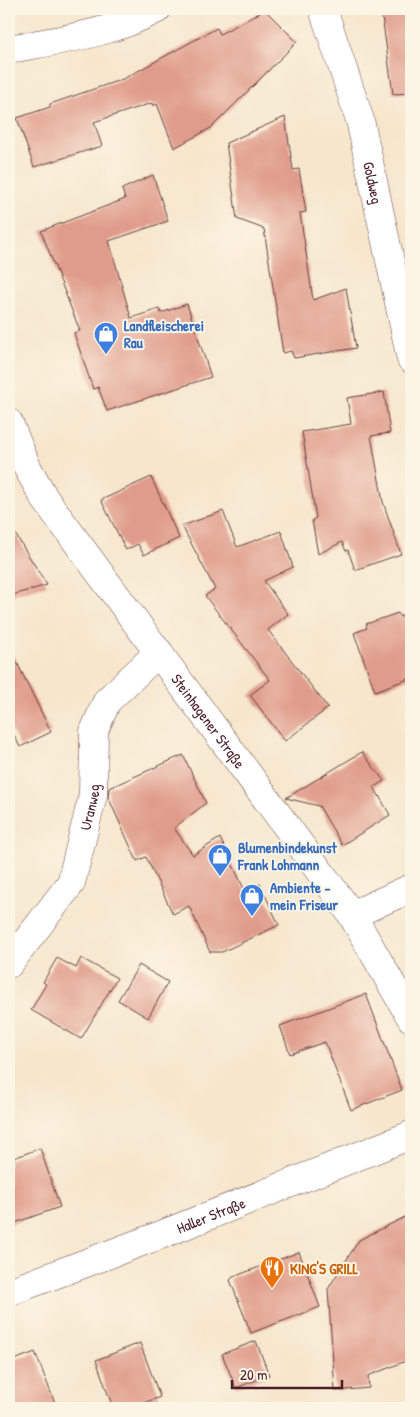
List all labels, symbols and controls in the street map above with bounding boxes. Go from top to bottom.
street label: Goldweg [359,159,388,206]
place label: Landfleischerei Rau [124,315,204,353]
shop icon: Landfleischerei Rau [93,321,119,355]
street label: Steinhagener Straße [167,669,251,772]
street label: Uranweg [74,784,104,832]
place label: Blumenbindekunst Frank Lohmann [237,837,337,875]
shop icon: Blumenbindekunst Frank Lohmann [207,843,233,877]
place label: Ambiente - mein Friseur [270,877,338,915]
shop icon: Ambiente - mein Friseur [239,883,265,917]
street label: Haller Straße [173,1192,248,1238]
restaurant icon: KING'S GRILL [259,1255,285,1289]
place label: KING'S GRILL [290,1258,358,1279]
scale bar [232,1357,342,1389]
text: 20 m [240,1364,267,1385]

